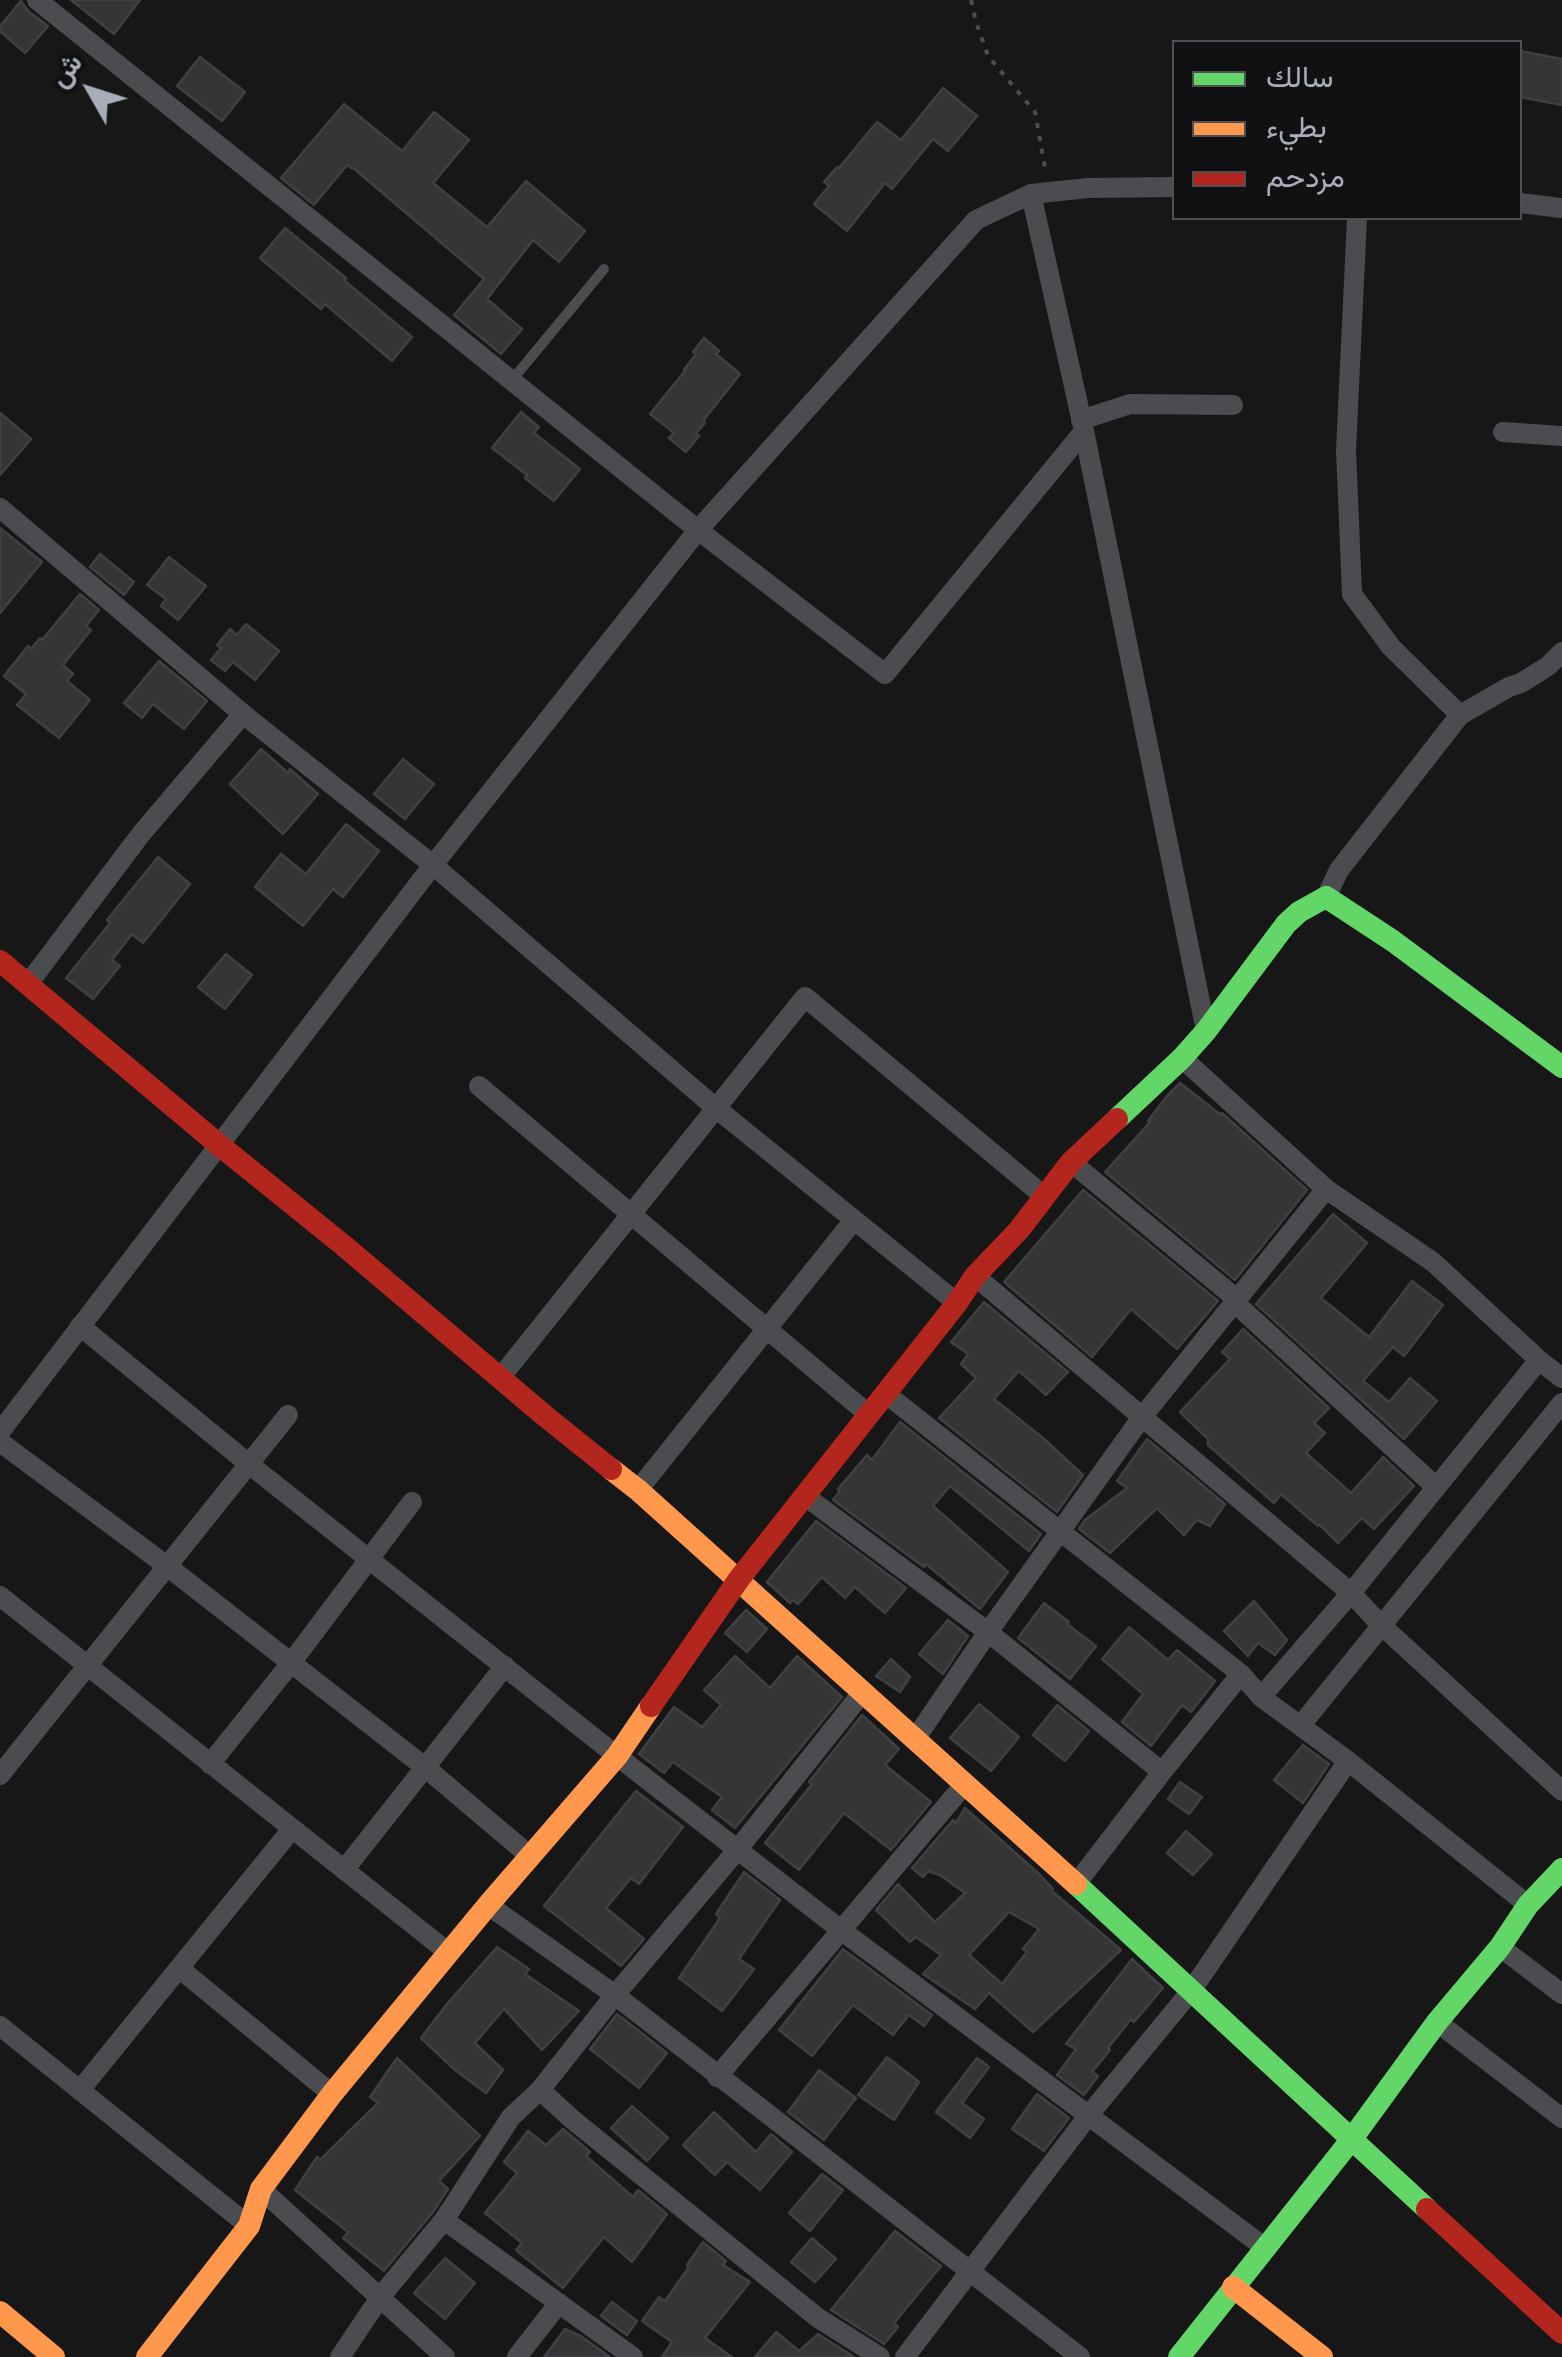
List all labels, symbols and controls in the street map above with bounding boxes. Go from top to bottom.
north arrow [40,40,140,140]
legend [1172,40,1522,220]
text: ش [45,49,88,93]
text: سالك [1266,63,1333,93]
text: بطيء [1266,113,1327,143]
text: مزدحم [1266,163,1345,193]

